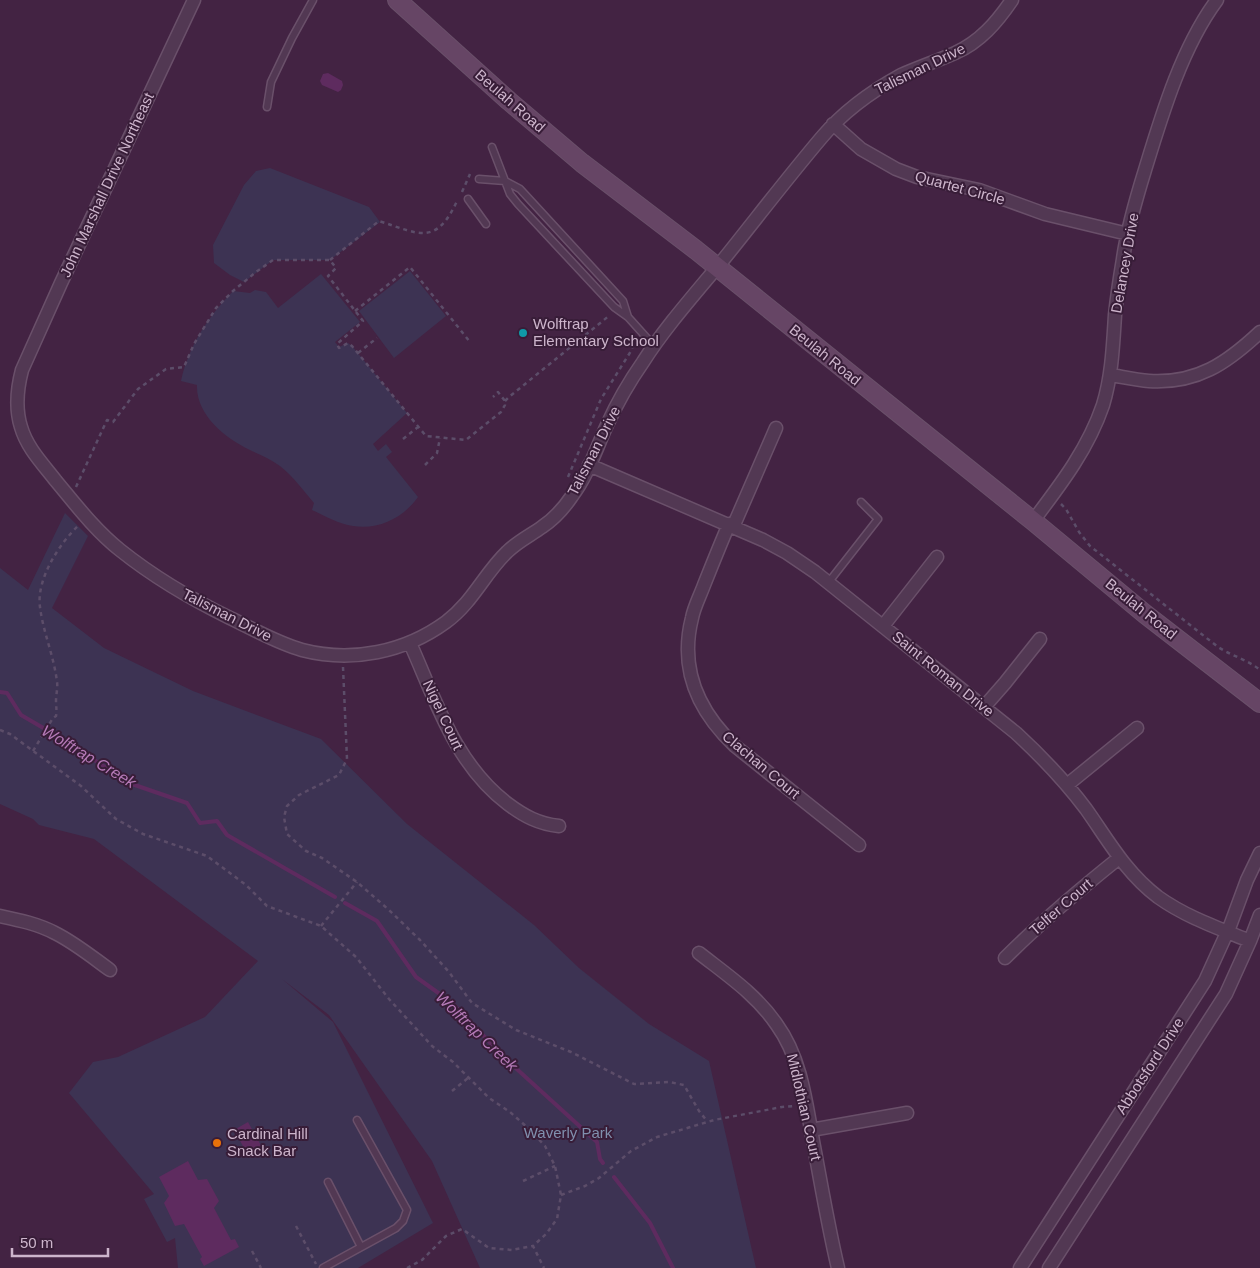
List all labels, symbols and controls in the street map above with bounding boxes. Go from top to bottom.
street label: Talisman Drive [872,39,968,98]
street label: Beulah Road [472,66,549,135]
street label: John Marshall Drive Northeast [56,89,157,280]
street label: Quartet Circle [913,167,1007,208]
street label: Delancey Drive [1107,211,1142,314]
place label: Wolftrap Elementary School [533,315,659,349]
street label: Beulah Road [786,321,864,389]
marker: Wolftrap Elementary School [517,327,529,339]
street label: Talisman Drive [564,403,623,498]
street label: Beulah Road [1102,575,1180,643]
street label: Talisman Drive [180,585,275,644]
street label: Saint Roman Drive [889,627,998,720]
street label: Nigel Court [420,677,467,753]
water label: Wolftrap Creek [39,722,140,792]
street label: Clachan Court [719,727,804,802]
street label: Telfer Court [1026,874,1096,938]
water label: Wolftrap Creek [432,988,522,1075]
street label: Abbotsford Drive [1112,1014,1187,1117]
street label: Midlothian Court [784,1052,825,1163]
park label: Waverly Park [524,1124,613,1141]
place label: Cardinal Hill Snack Bar [227,1125,308,1159]
marker: Cardinal Hill Snack Bar [211,1137,223,1149]
scale bar [12,1226,109,1258]
text: 50 m [20,1234,53,1251]

